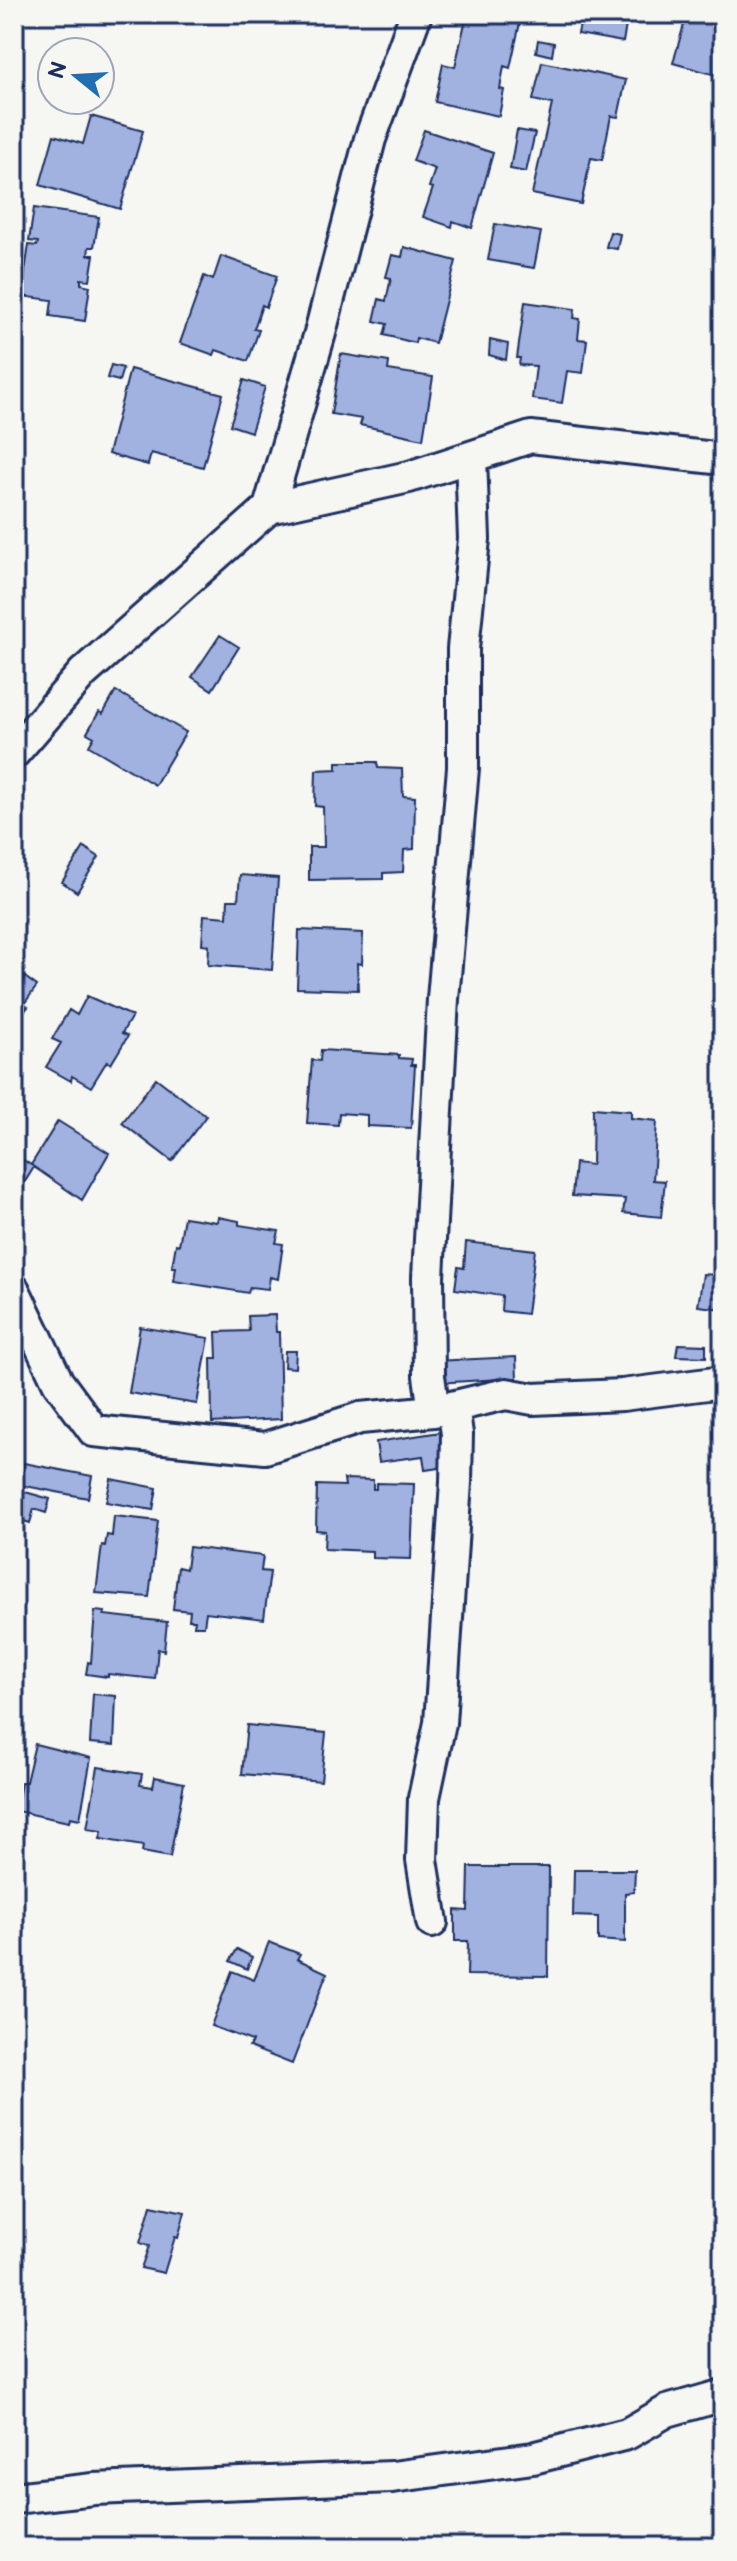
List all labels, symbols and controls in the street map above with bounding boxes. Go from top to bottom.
north arrow [36,36,116,116]
text: N [43,58,74,82]

